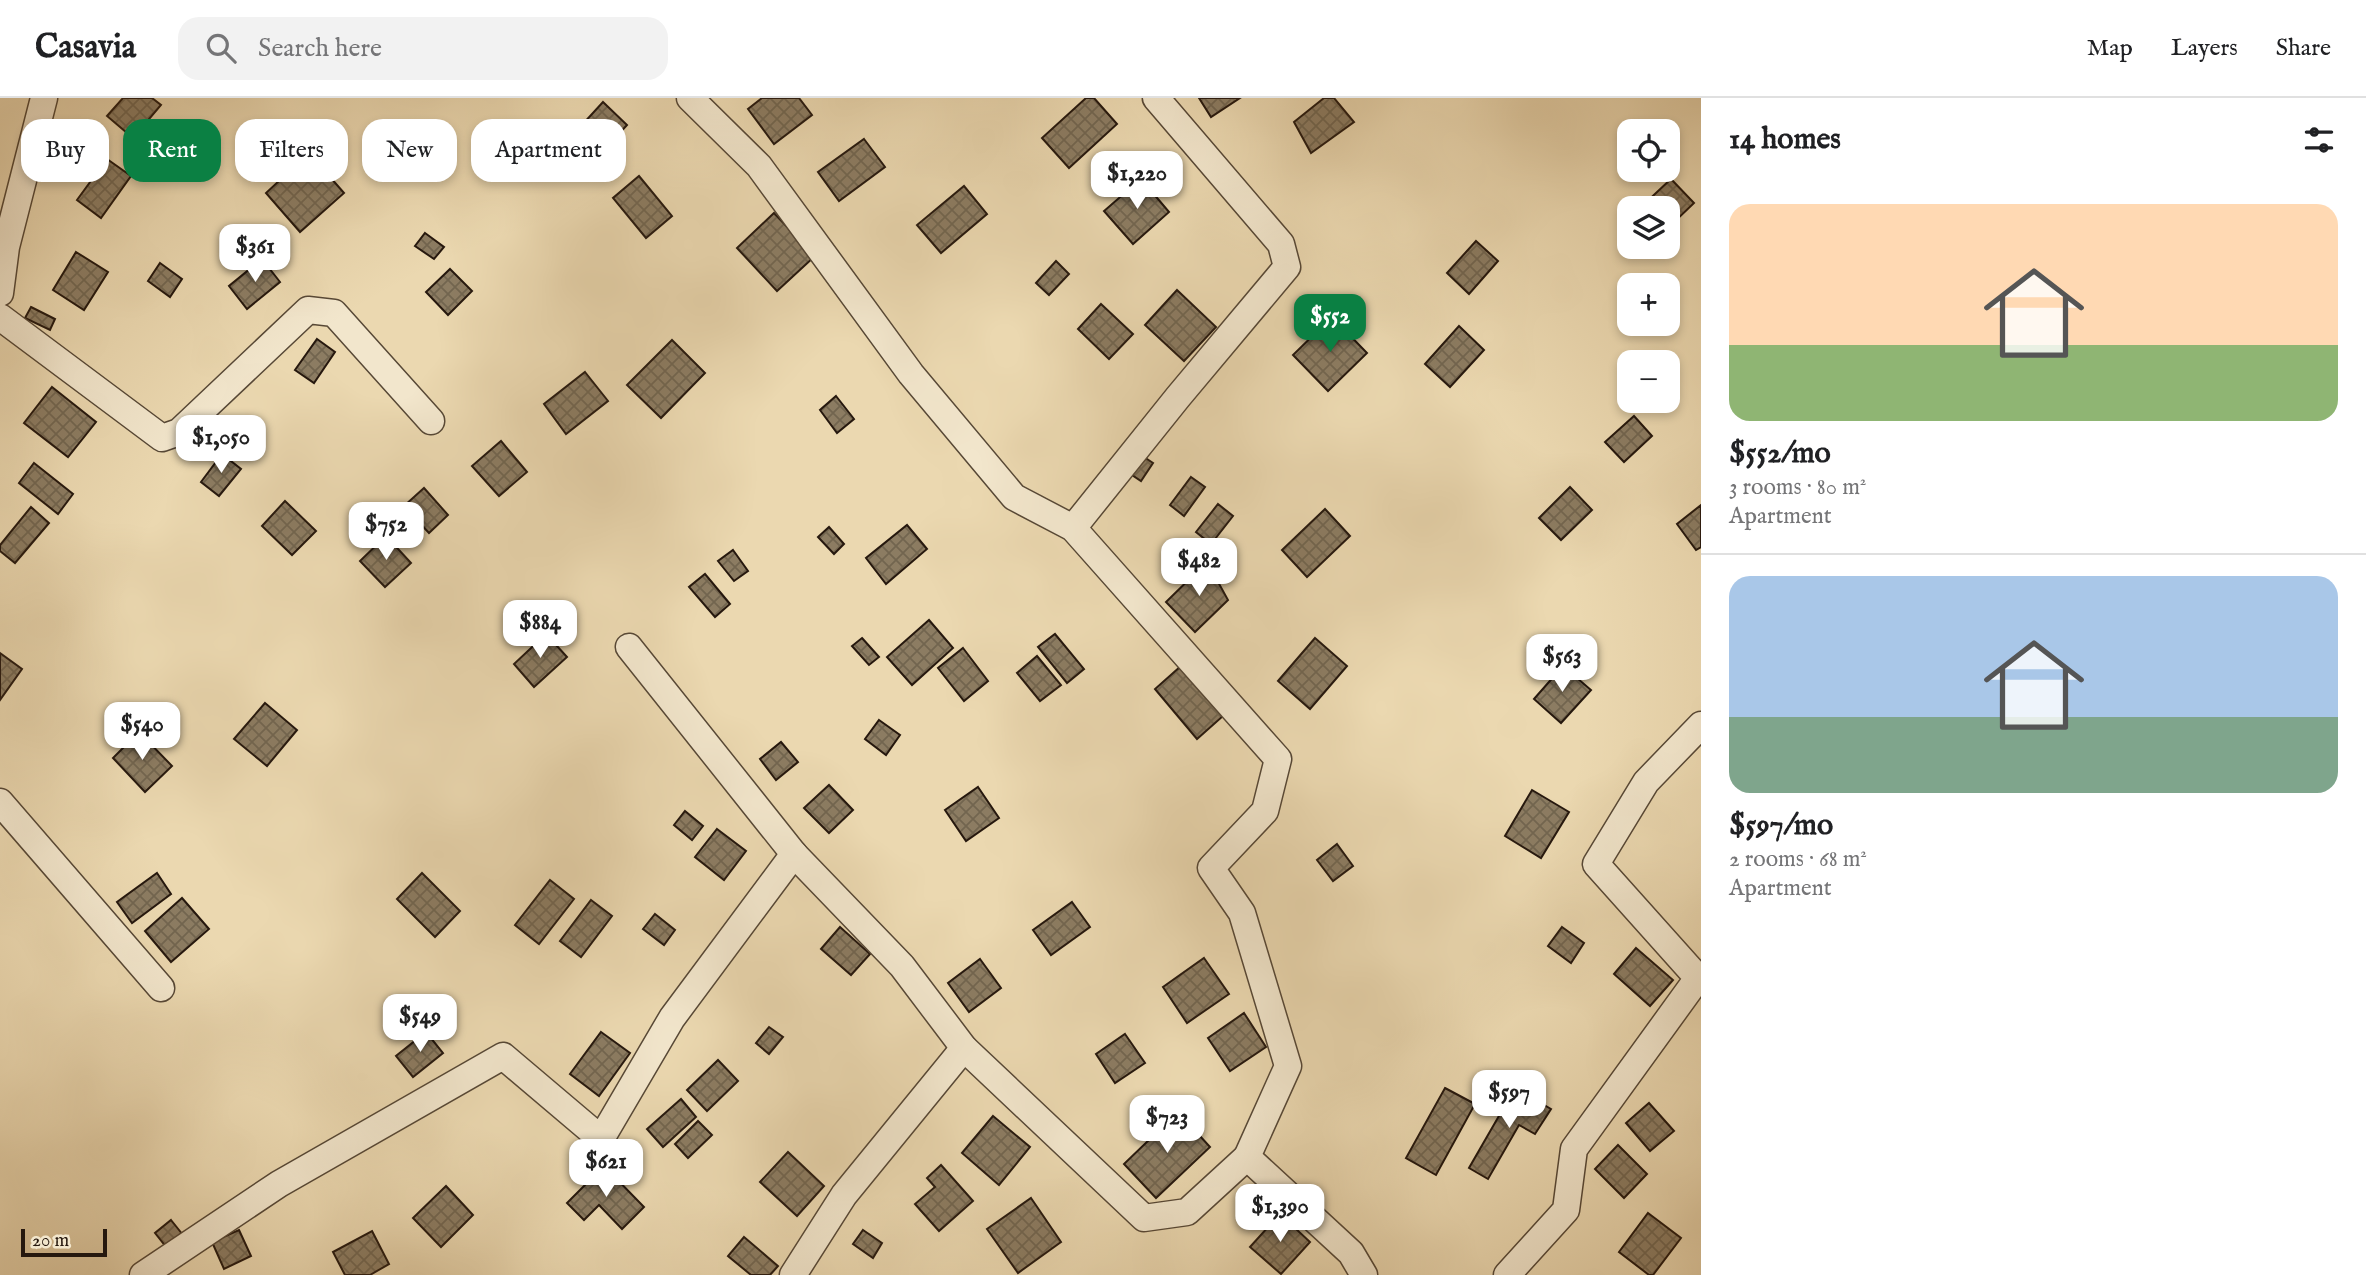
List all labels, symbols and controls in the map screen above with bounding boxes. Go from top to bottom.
search box [178,17,668,80]
text: Casavia [35,27,136,69]
icon: search [202,29,240,67]
text: Search here [258,32,382,65]
text: Map [2087,33,2133,64]
text: Layers [2171,33,2238,64]
text: Share [2276,33,2331,64]
chip: Buy [21,119,109,182]
chip: Rent [123,119,221,182]
chip: Filters [235,119,348,182]
chip: New [362,119,457,182]
chip: Apartment [471,119,626,182]
map controls [1617,119,1680,413]
button: locate [1617,119,1680,182]
text: 14 homes [1729,121,1841,159]
icon: filters [2300,121,2338,159]
pin: $1,220 [1080,152,1194,211]
text: $1,220 [1107,159,1167,188]
button: layers [1617,196,1680,259]
pin: $361 [214,225,296,284]
text: $361 [235,232,275,261]
icon: home [1971,250,2097,376]
button: + [1617,273,1680,336]
pin: $552 [1289,294,1371,354]
text: $552 [1310,302,1350,331]
button: − [1617,350,1680,413]
pin: $1,050 [164,416,278,475]
text: $1,050 [192,423,250,452]
text: $552/mo [1729,435,1831,473]
text: 3 rooms · 80 m² [1729,473,1866,502]
text: Apartment [1729,502,1832,531]
pin: $752 [345,503,427,562]
text: $752 [365,510,407,539]
pin: $482 [1158,538,1240,598]
text: $482 [1177,546,1221,575]
pin: $884 [499,601,581,660]
text: $884 [519,608,561,637]
icon: home [1971,622,2097,748]
pin: $563 [1521,634,1603,694]
text: $563 [1542,642,1582,671]
pin: $540 [101,702,183,762]
text: $540 [120,710,164,739]
text: $597/mo [1729,807,1833,845]
text: 2 rooms · 68 m² [1729,845,1867,874]
text: Apartment [1729,874,1832,903]
pin: $549 [379,995,461,1054]
text: $549 [399,1002,441,1031]
pin: $597 [1468,1070,1550,1130]
text: $597 [1488,1078,1530,1107]
pin: $723 [1126,1096,1208,1155]
text: $723 [1146,1103,1188,1132]
pin: $621 [565,1140,647,1199]
text: $621 [585,1147,627,1176]
pin: $1,390 [1223,1184,1337,1244]
text: $1,390 [1251,1192,1309,1221]
scale bar [21,1226,107,1258]
text: 20 m [32,1229,69,1253]

